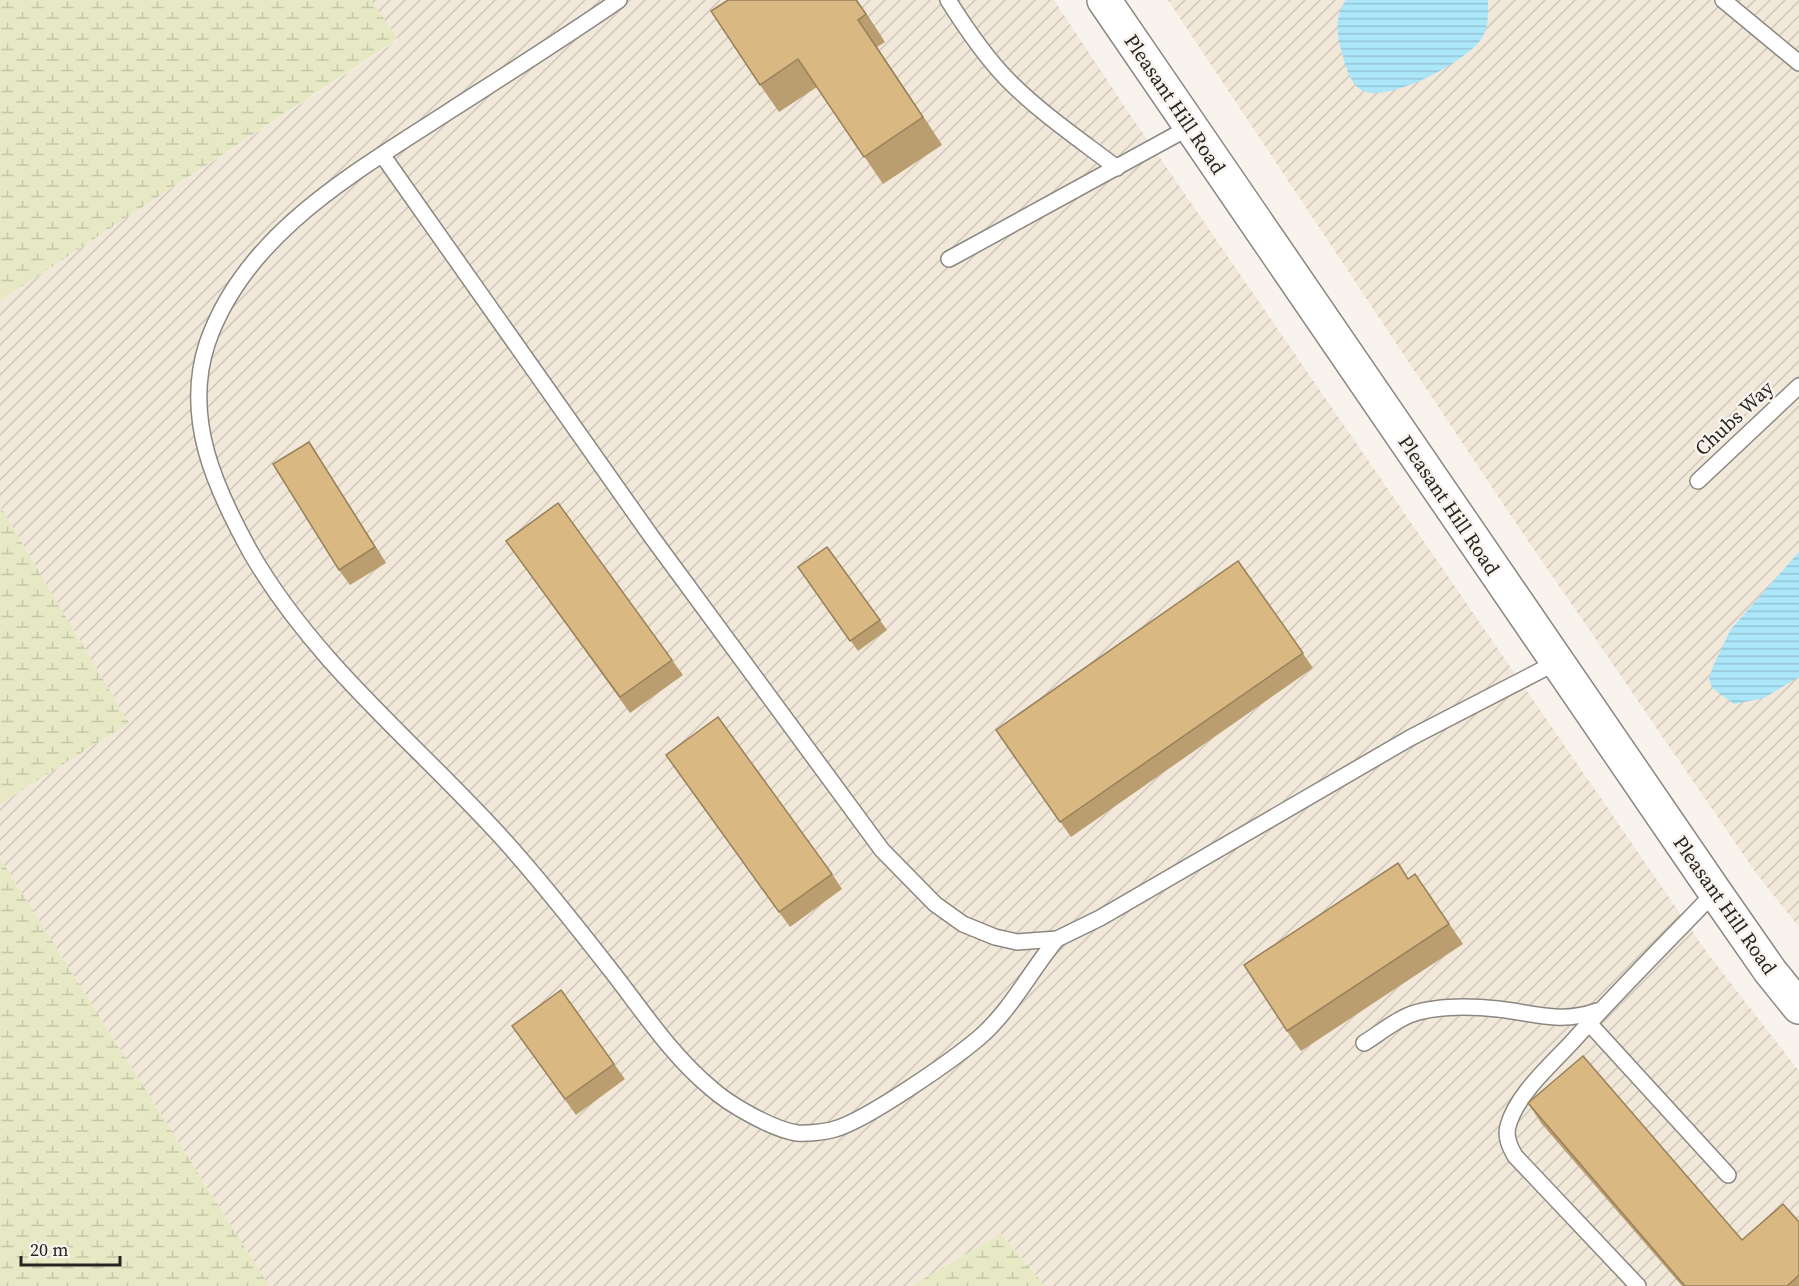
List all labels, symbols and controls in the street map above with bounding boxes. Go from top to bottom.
street label: Pleasant Hill Road [1118,28,1233,180]
street label: Chubs Way [1688,374,1780,462]
street label: Pleasant Hill Road [1392,429,1507,581]
street label: Pleasant Hill Road [1667,830,1784,981]
scale bar [21,1229,120,1267]
text: 20 m [30,1237,68,1262]

